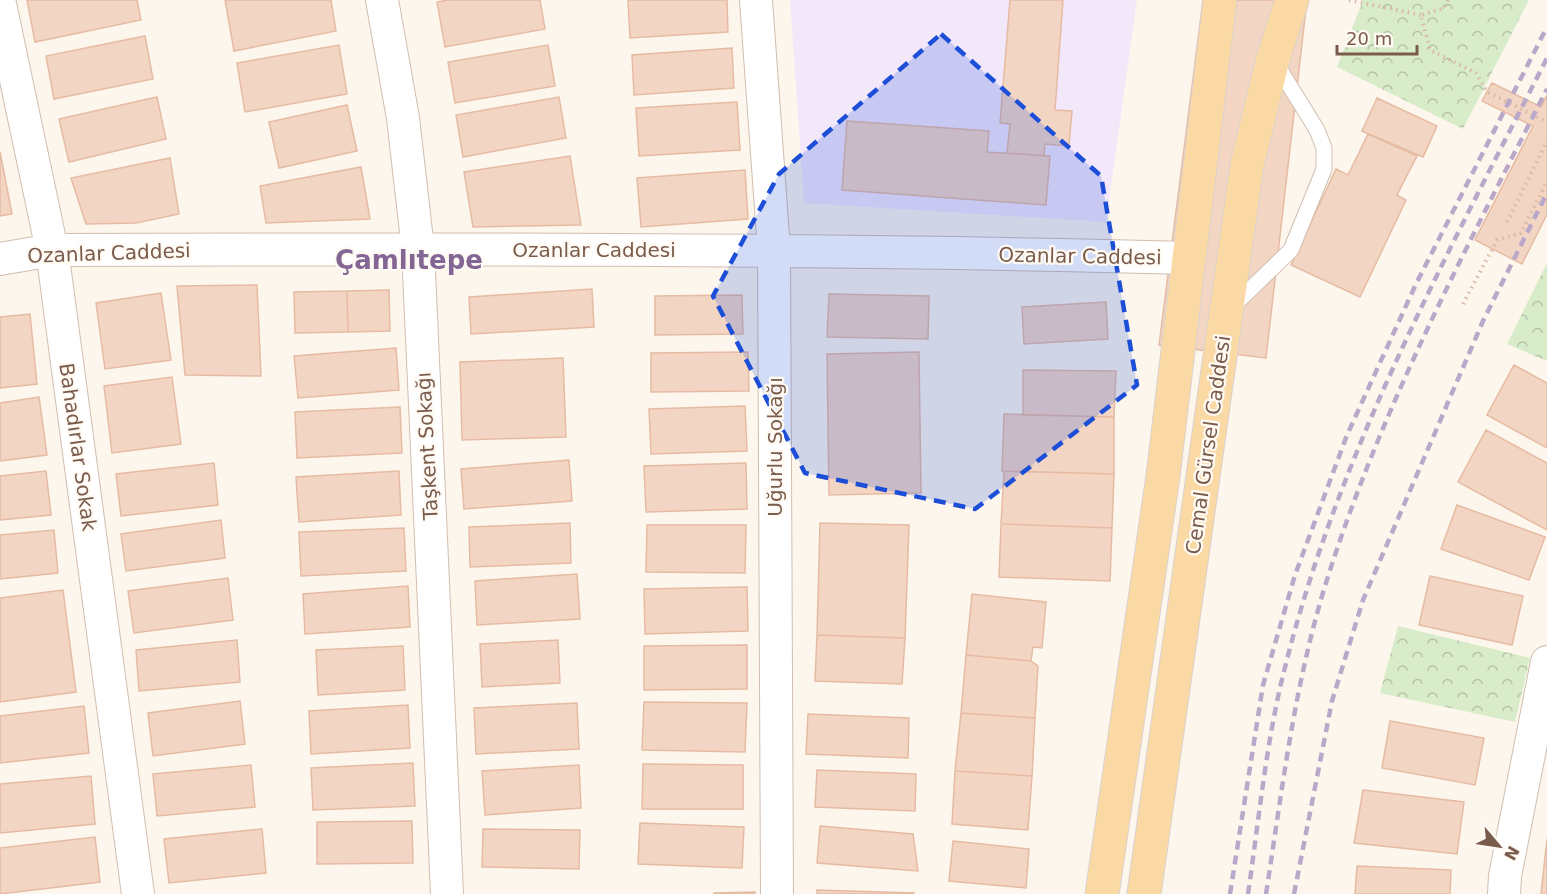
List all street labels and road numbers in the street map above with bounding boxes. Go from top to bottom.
street label: Ozanlar Caddesi [27,238,191,268]
street label: Ozanlar Caddesi [512,238,676,262]
street label: Ozanlar Caddesi [998,243,1162,269]
street label: Cemal Gürsel Caddesi [1181,334,1235,556]
street label: Bahadırlar Sokak [54,361,102,533]
street label: Taşkent Sokağı [411,371,443,522]
street label: Uğurlu Sokağı [763,377,787,517]

